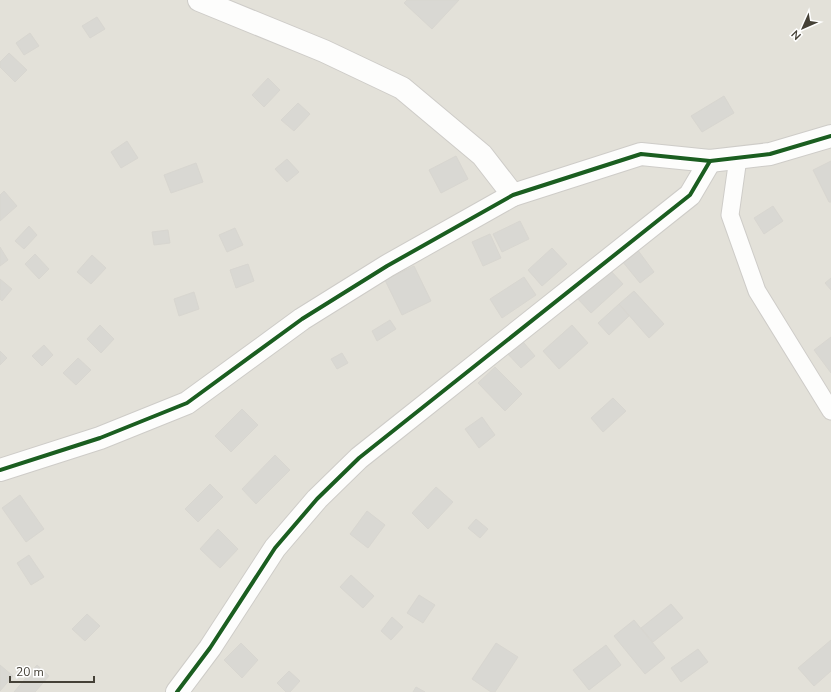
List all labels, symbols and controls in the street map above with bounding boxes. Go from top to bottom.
north arrow [783,8,823,48]
text: N [788,27,804,43]
scale bar [10,658,94,684]
text: 20 m [16,664,44,680]

